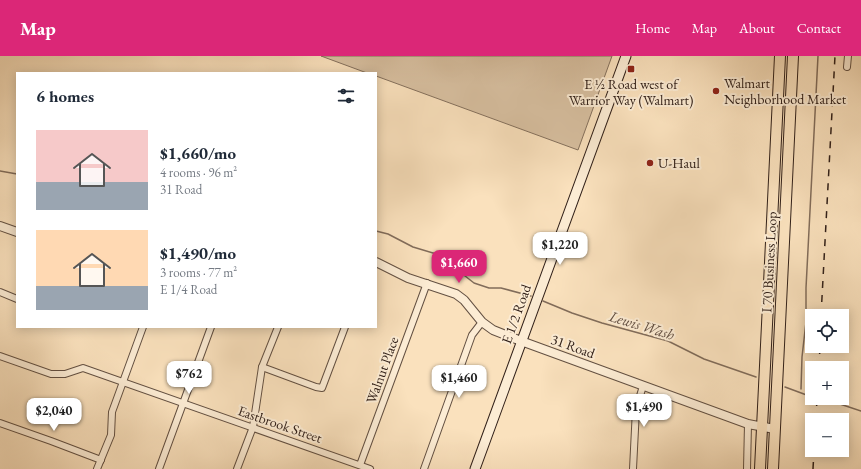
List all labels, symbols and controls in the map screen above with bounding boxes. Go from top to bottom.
text: Map [20,16,56,41]
text: Home [635,19,670,37]
text: Map [692,19,717,37]
text: About [739,19,775,37]
text: Contact [797,19,841,37]
marker: E ½ Road west of Warrior Way (Walmart) [626,64,636,74]
place label: Walmart Neighborhood Market [724,74,847,108]
place label: E ½ Road west of Warrior Way (Walmart) [569,75,693,109]
text: 6 homes [36,85,94,107]
icon: filters [335,85,357,107]
marker: Walmart Neighborhood Market [711,86,721,96]
text: $1,660/mo [160,142,236,164]
icon: home [68,146,116,194]
place label: U-Haul [658,154,700,172]
marker: U-Haul [645,158,655,168]
text: 4 rooms · 96 m² [160,164,237,181]
text: 31 Road [160,181,202,198]
street label: I 70 Business Loop [757,211,781,313]
pin: $1,220 [527,232,593,266]
text: $1,220 [542,236,578,253]
text: $1,490/mo [160,242,236,264]
icon: home [68,246,116,294]
pin: $1,660 [426,250,492,284]
text: $1,660 [441,254,477,271]
text: 3 rooms · 77 m² [160,264,237,281]
text: E 1/4 Road [160,281,217,298]
street label: E 1/2 Road [497,281,535,346]
water label: Lewis Wash [606,306,678,344]
map controls [805,309,849,457]
button: locate [805,309,849,353]
street label: 31 Road [549,330,598,363]
street label: Walnut Place [362,334,403,406]
pin: $762 [165,361,213,395]
button: + [805,361,849,405]
text: $762 [176,365,202,382]
pin: $1,460 [426,365,492,399]
text: $1,460 [441,369,477,386]
pin: $1,490 [611,394,677,428]
pin: $2,040 [21,398,87,432]
text: $1,490 [626,398,662,415]
street label: Eastbrook Street [236,401,325,447]
text: $2,040 [36,402,72,419]
button: − [805,413,849,457]

